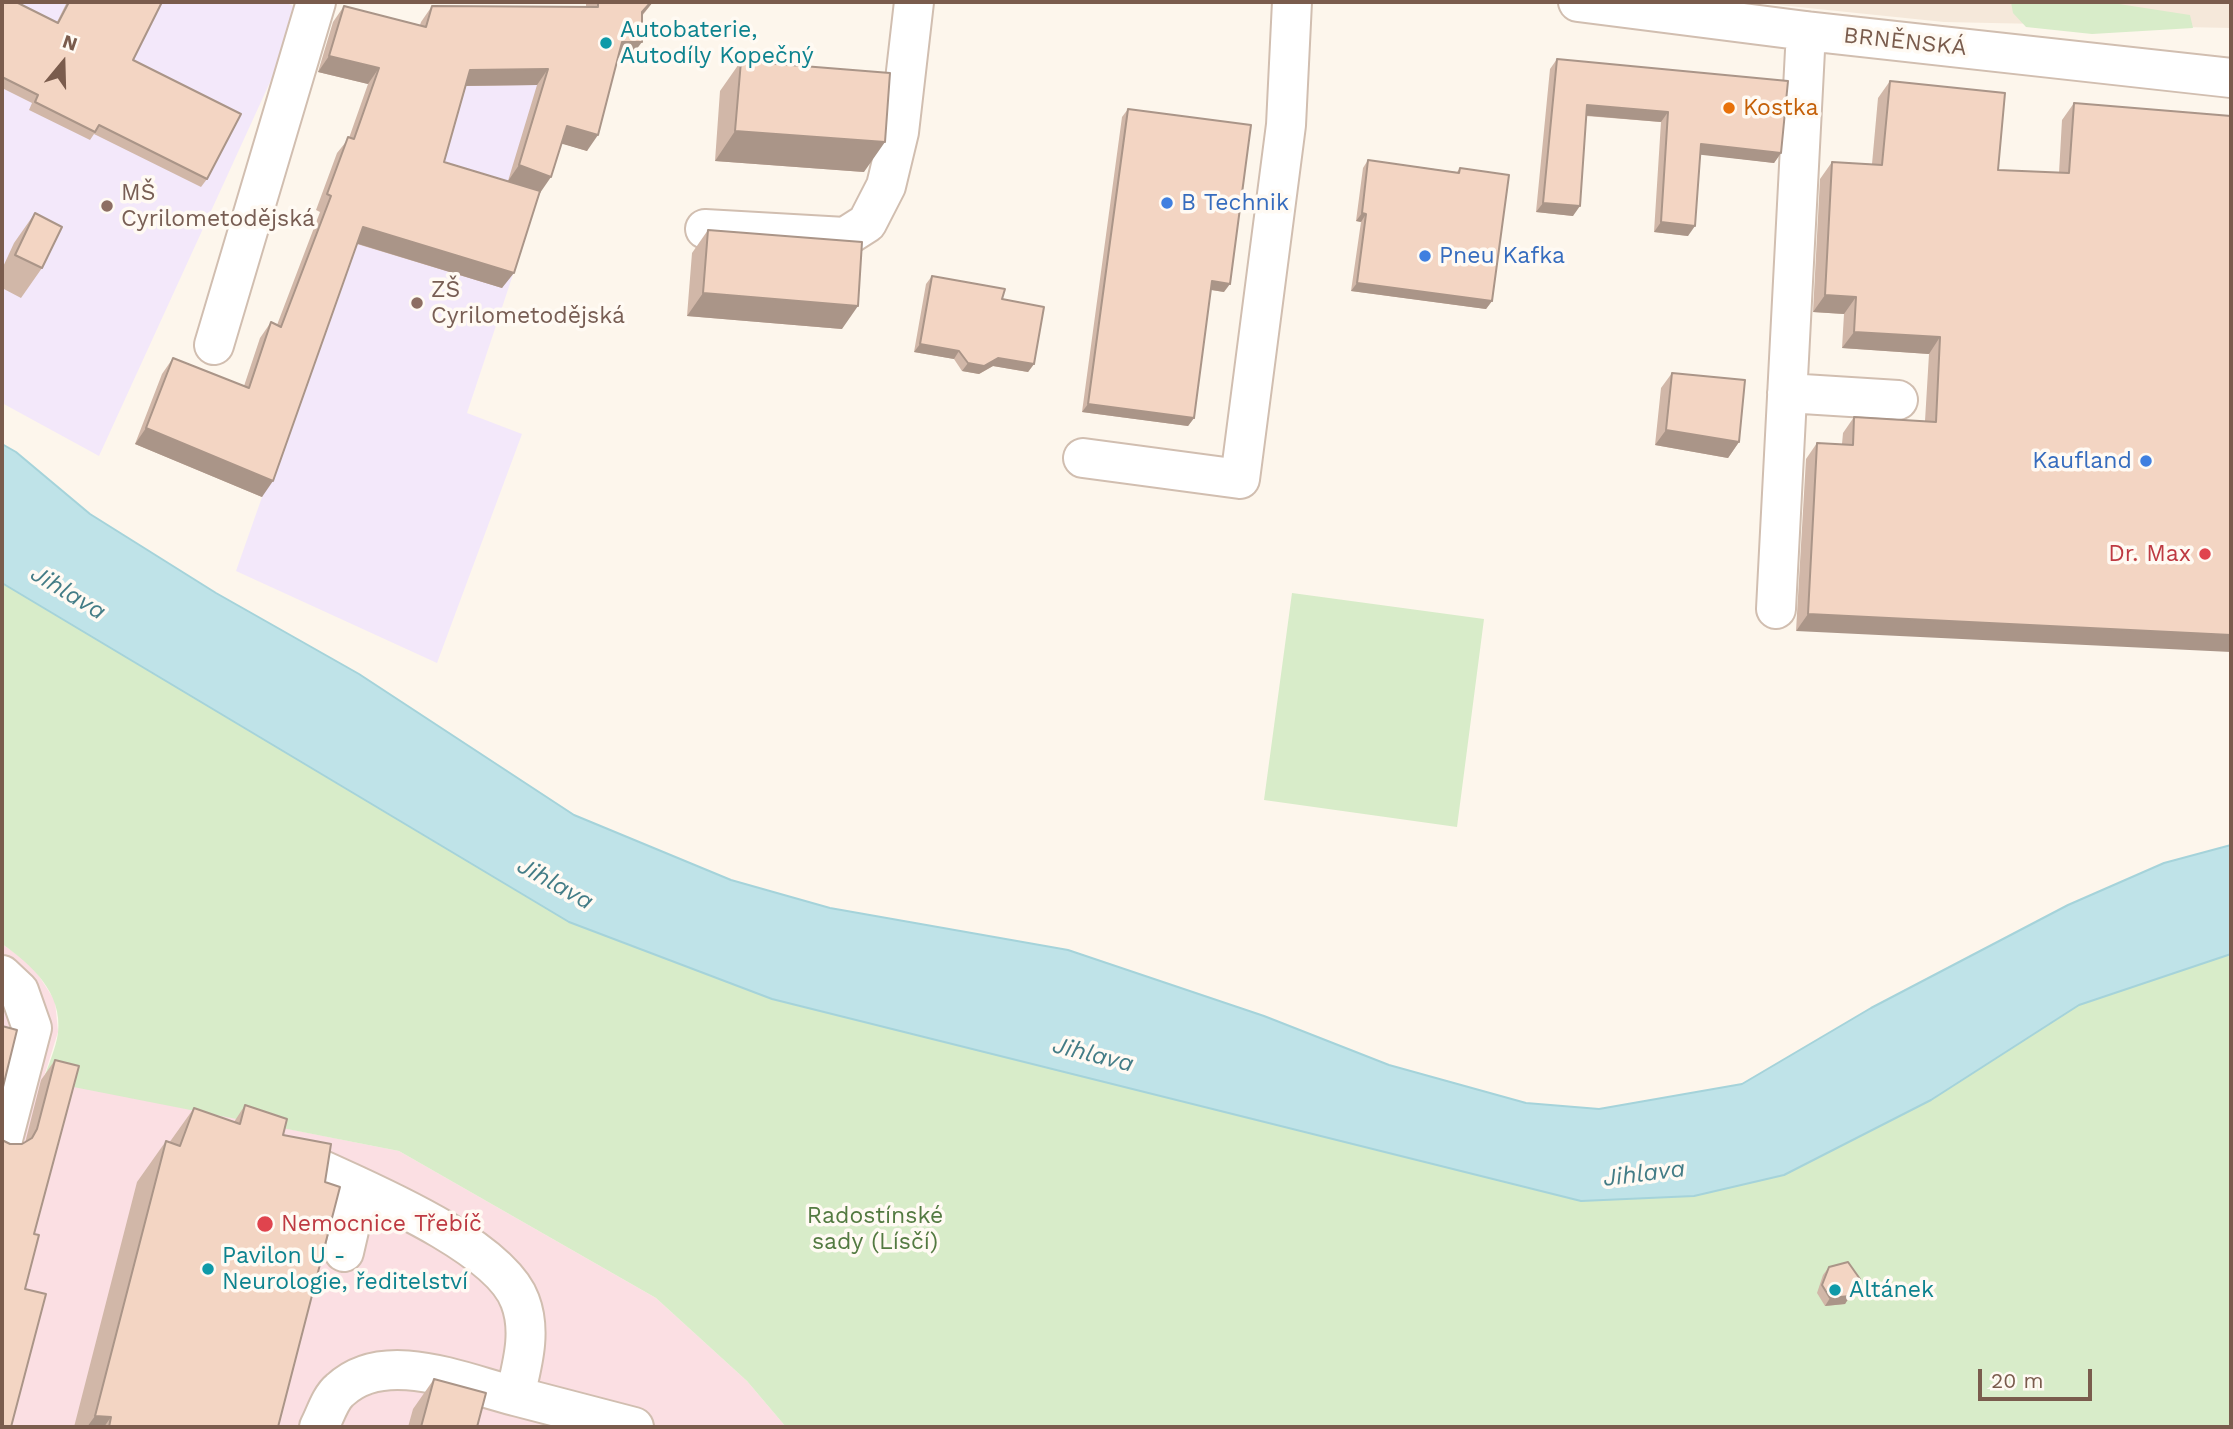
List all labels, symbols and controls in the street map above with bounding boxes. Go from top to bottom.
place label: Autobaterie, Autodíly Kopečný [620,16,814,70]
street label: BRNĚNSKÁ [1842,22,1968,62]
north arrow [28,28,98,98]
text: N [60,30,80,56]
marker: Autobaterie, Autodíly Kopečný [598,35,614,51]
place label: Kostka [1743,94,1819,122]
marker: Kostka [1721,100,1737,116]
place label: MŠ Cyrilometodějská [121,179,315,233]
place label: B Technik [1181,189,1289,217]
marker: B Technik [1159,195,1175,211]
marker: MŠ Cyrilometodějská [99,198,115,214]
place label: Pneu Kafka [1439,242,1565,270]
marker: Pneu Kafka [1417,248,1433,264]
place label: ZŠ Cyrilometodějská [431,276,625,330]
marker: ZŠ Cyrilometodějská [409,295,425,311]
place label: Kaufland [2032,447,2132,475]
marker: Kaufland [2138,453,2154,469]
place label: Dr. Max [2108,540,2191,568]
marker: Dr. Max [2197,546,2213,562]
water label: Jihlava [25,559,111,627]
water label: Jihlava [512,851,598,917]
water label: Jihlava [1049,1031,1137,1079]
water label: Jihlava [1601,1155,1687,1193]
park label: Radostínské sady (Lísčí) [807,1202,943,1256]
place label: Nemocnice Třebíč [281,1210,482,1238]
marker: Nemocnice Třebíč [255,1214,275,1234]
place label: Pavilon U - Neurologie, ředitelství [222,1242,468,1296]
marker: Pavilon U - Neurologie, ředitelství [200,1261,216,1277]
place label: Altánek [1849,1276,1934,1304]
marker: Altánek [1827,1282,1843,1298]
scale bar [1981,1356,2095,1400]
text: 20 m [1991,1368,2043,1393]

